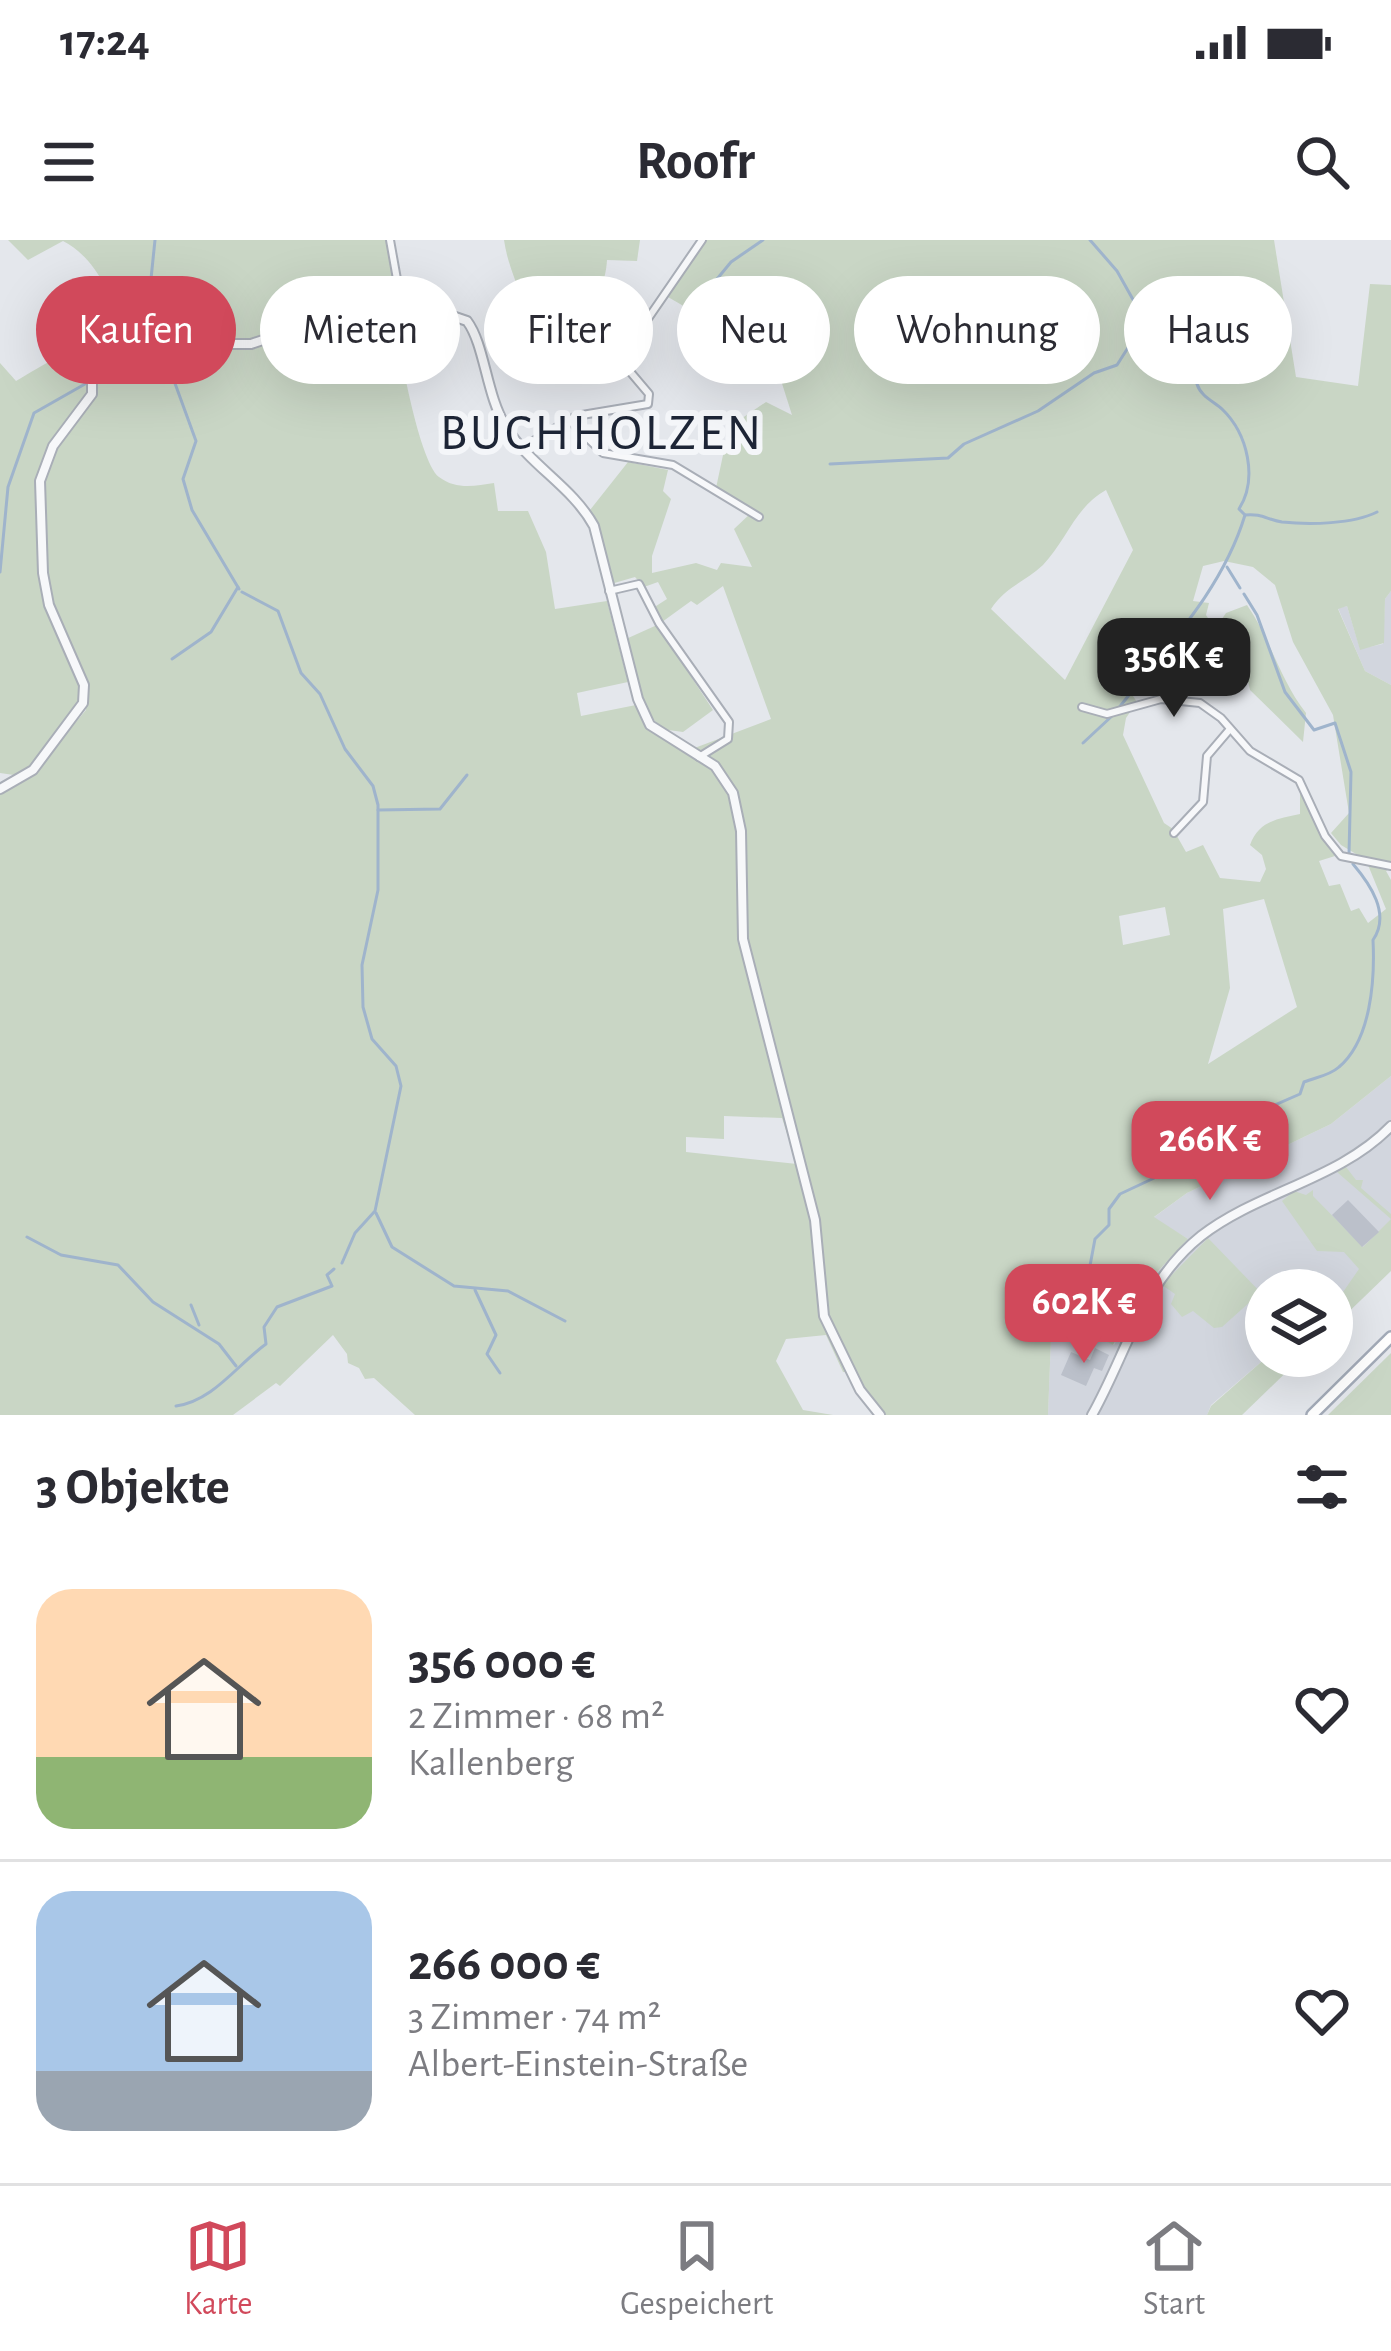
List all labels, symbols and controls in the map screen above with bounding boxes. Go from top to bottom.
text: 17:24 [60,19,150,64]
icon: menu [36,129,102,195]
icon: search [1289,129,1355,195]
text: Roofr [636,135,755,189]
chip: Kaufen [36,276,236,384]
chip: Mieten [260,276,460,384]
chip: Filter [484,276,653,384]
chip: Neu [677,276,830,384]
chip: Wohnung [854,276,1100,384]
chip: Haus [1124,276,1292,384]
district label: BUCHHOLZEN [440,408,764,459]
pin: 356K € [1076,618,1272,720]
text: 356K € [1124,637,1224,676]
pin: 266K € [1112,1101,1308,1203]
text: 266K € [1159,1120,1261,1159]
pin: 602K € [986,1264,1182,1366]
map controls [1245,1269,1353,1377]
button: layers [1245,1269,1353,1377]
text: 602K € [1032,1283,1136,1322]
icon: filters [1289,1454,1355,1520]
text: 3 Objekte [36,1462,230,1513]
icon: home [132,1637,276,1781]
text: 356 000 € [408,1637,596,1688]
icon: heart [1289,1676,1355,1742]
text: 2 Zimmer · 68 m² [408,1697,665,1736]
text: Kallenberg [408,1744,574,1783]
text: 266 000 € [408,1938,600,1989]
icon: home [132,1939,276,2083]
icon: heart [1289,1978,1355,2044]
text: 3 Zimmer · 74 m² [408,1998,661,2037]
text: Albert-Einstein-Straße [408,2045,748,2084]
tab: Karte [184,2213,253,2325]
tab: Gespeichert [620,2213,773,2325]
tab: Start [1141,2213,1207,2325]

